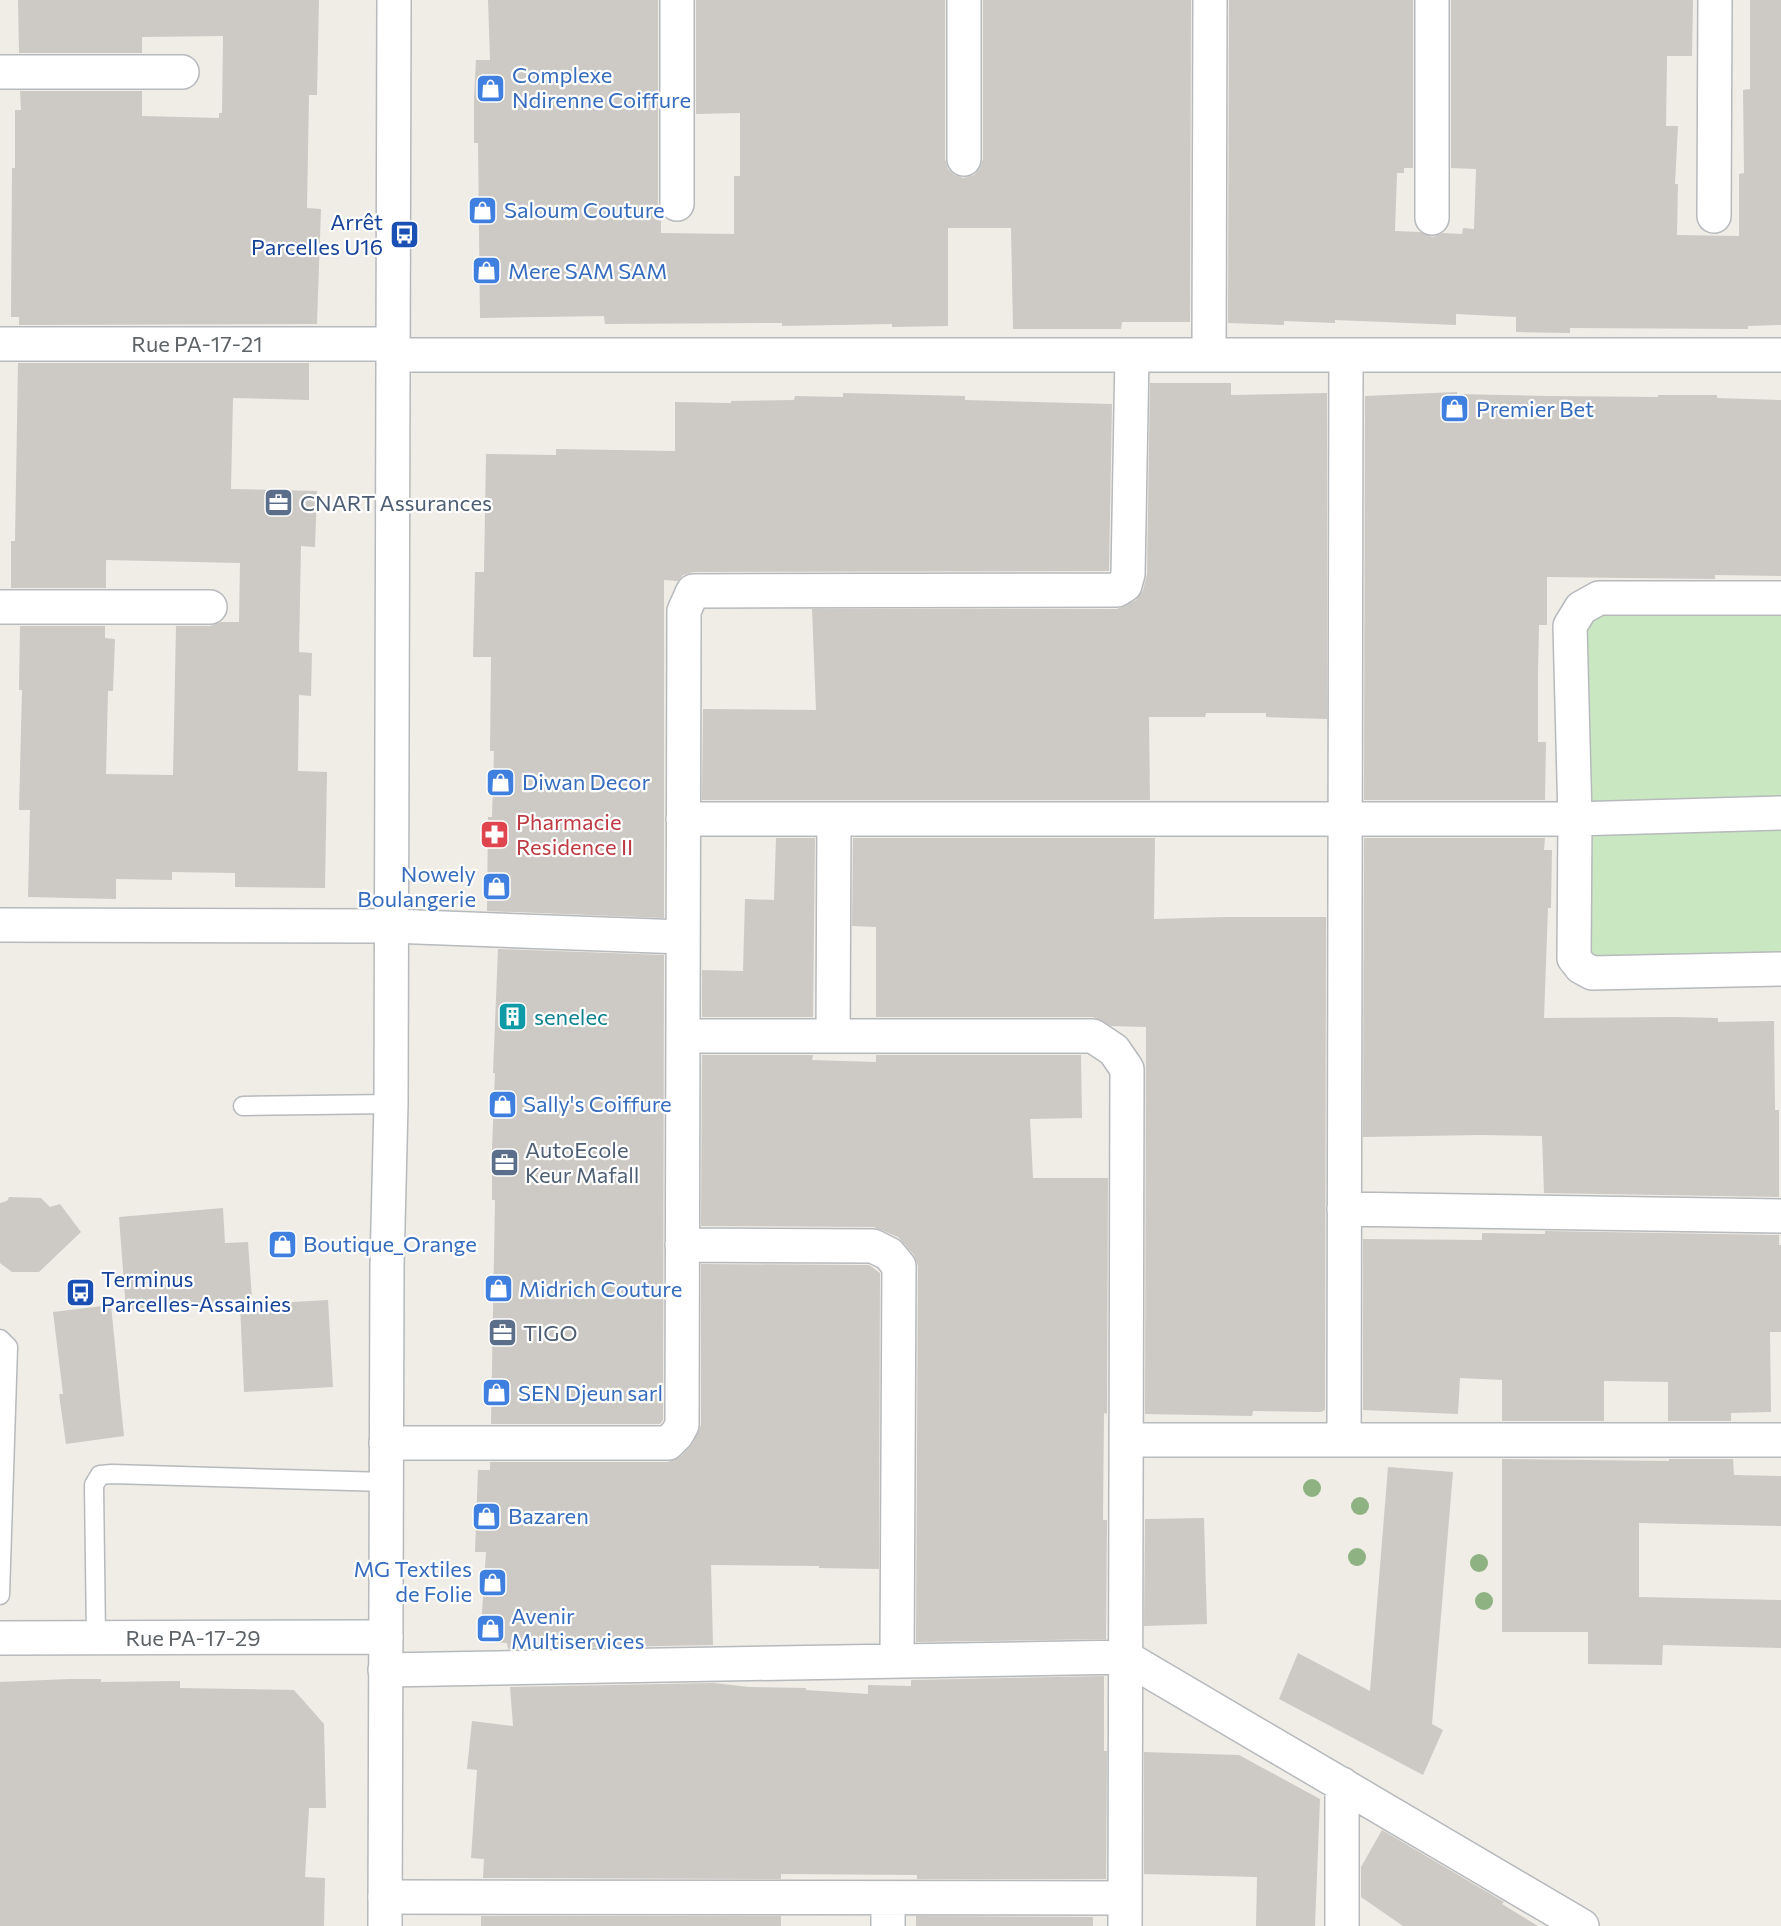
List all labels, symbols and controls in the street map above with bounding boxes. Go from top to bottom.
place label: Complexe Ndirenne Coiffure [512,61,691,113]
shop icon: Complexe Ndirenne Coiffure [475,72,507,104]
shop icon: Saloum Couture [467,194,499,226]
place label: Saloum Couture [504,196,665,223]
place label: Arrêt Parcelles U16 [251,208,383,260]
bus stop icon: Arrêt Parcelles U16 [388,219,420,251]
shop icon: Mere SAM SAM [471,255,503,287]
place label: Mere SAM SAM [508,257,667,284]
street label: Rue PA-17-21 [131,330,263,357]
shop icon: Premier Bet [1439,393,1471,425]
place label: Premier Bet [1476,395,1594,422]
office icon: CNART Assurances [263,487,295,519]
place label: CNART Assurances [300,489,492,516]
shop icon: Diwan Decor [485,766,517,798]
place label: Diwan Decor [522,768,650,795]
place label: Pharmacie Residence II [516,808,633,860]
pharmacy icon: Pharmacie Residence II [479,819,511,851]
place label: Nowely Boulangerie [357,860,476,912]
shop icon: Nowely Boulangerie [481,871,513,903]
building icon: senelec [497,1001,529,1033]
place label: senelec [534,1003,608,1030]
shop icon: Sally's Coiffure [486,1088,518,1120]
place label: Sally's Coiffure [523,1090,672,1117]
place label: AutoEcole Keur Mafall [525,1136,639,1188]
office icon: AutoEcole Keur Mafall [488,1147,520,1179]
shop icon: Boutique_Orange [266,1228,298,1260]
place label: Boutique_Orange [303,1230,477,1257]
place label: Terminus Parcelles-Assainies [101,1265,291,1317]
shop icon: Midrich Couture [482,1273,514,1305]
place label: Midrich Couture [519,1275,682,1302]
bus stop icon: Terminus Parcelles-Assainies [64,1276,96,1308]
office icon: TIGO [486,1317,518,1349]
place label: TIGO [523,1319,577,1346]
shop icon: SEN Djeun sarl [481,1377,513,1409]
place label: SEN Djeun sarl [518,1379,663,1406]
shop icon: Bazaren [471,1500,503,1532]
place label: Bazaren [508,1502,589,1529]
place label: MG Textiles de Folie [353,1555,472,1607]
shop icon: MG Textiles de Folie [477,1566,509,1598]
place label: Avenir Multiservices [511,1602,644,1654]
shop icon: Avenir Multiservices [474,1613,506,1645]
street label: Rue PA-17-29 [125,1624,261,1651]

